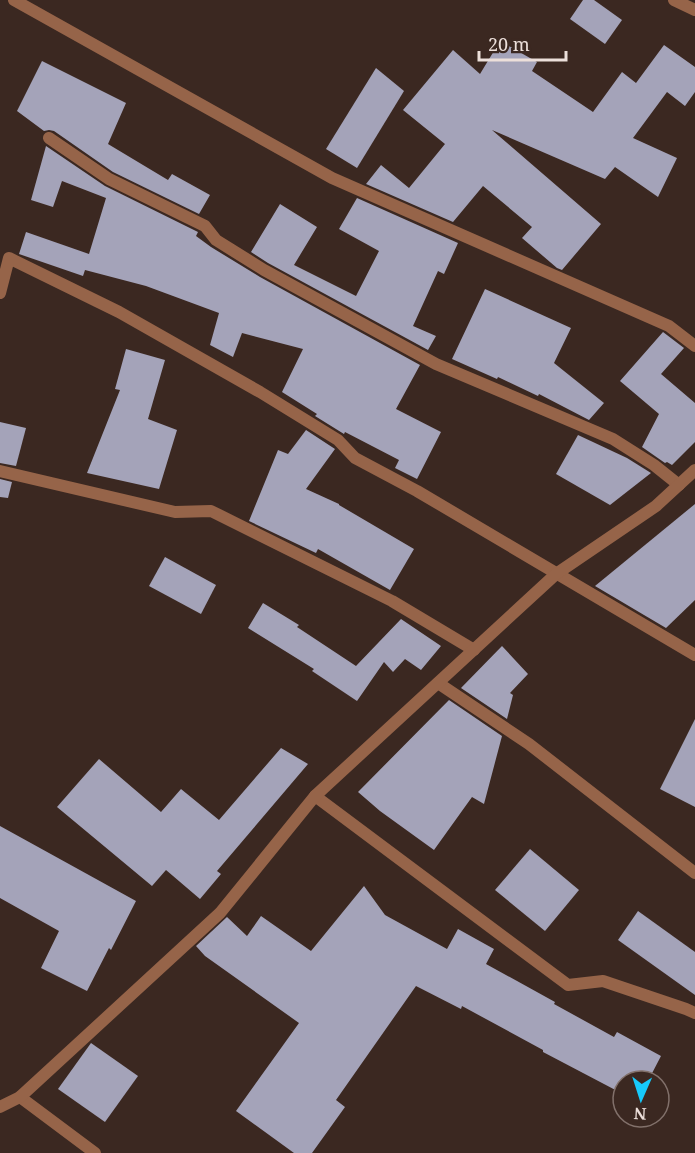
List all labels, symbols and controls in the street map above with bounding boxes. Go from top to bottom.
scale bar [479,24,566,62]
text: 20 m [488,32,530,56]
north arrow [611,1069,671,1129]
text: N [633,1103,647,1125]

